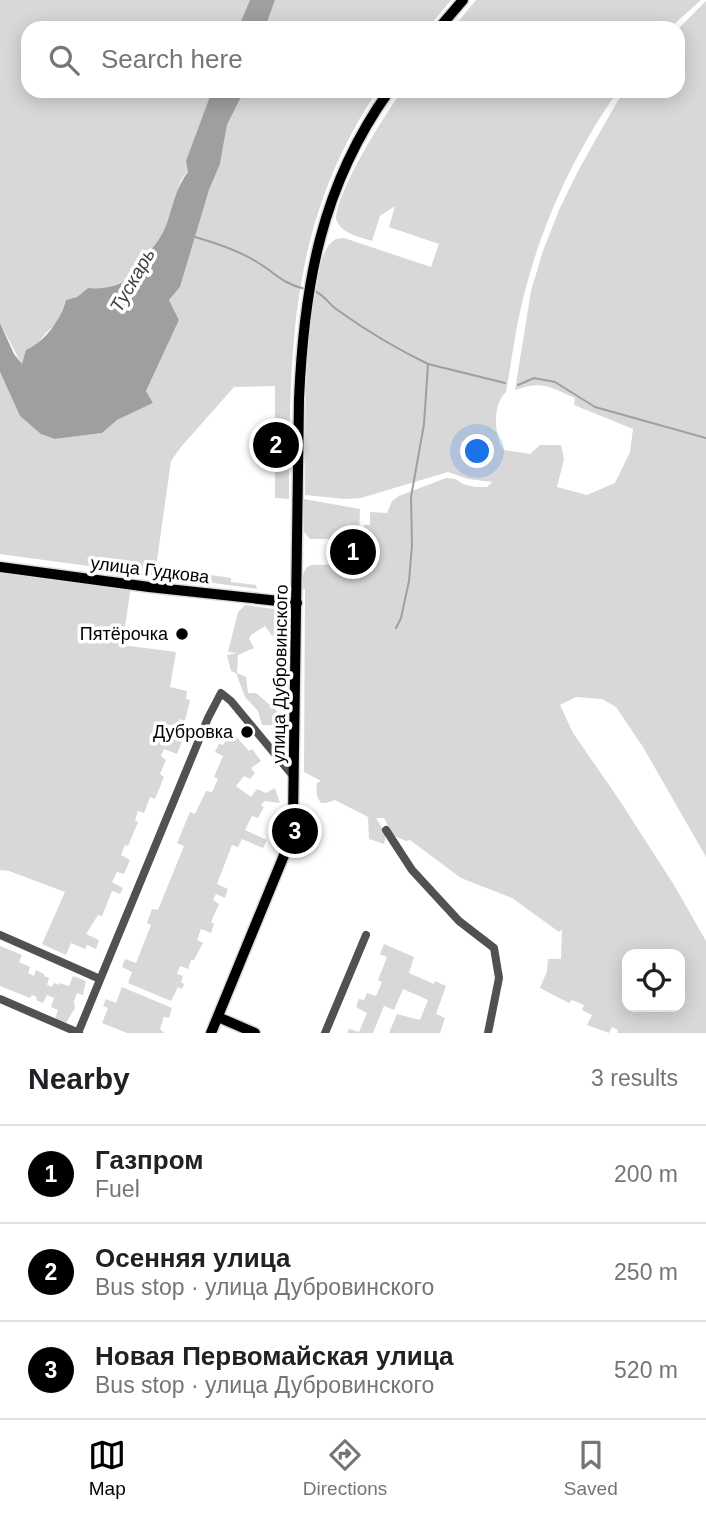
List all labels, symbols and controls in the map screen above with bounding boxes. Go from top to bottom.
search box [21,21,685,98]
icon: search [45,41,83,79]
text: Search here [101,44,243,74]
water label: Тускарь [106,245,159,316]
pin: 2 [253,419,299,471]
your location [460,434,494,468]
pin: 1 [330,526,376,578]
street label: улица Гудкова [90,553,211,587]
street label: улица Дубровинского [268,584,292,764]
place label: Пятёрочка [80,624,169,644]
marker: Пятёрочка [174,626,190,642]
place label: Дубровка [153,722,234,742]
marker: Дубровка [239,724,255,740]
pin: 3 [272,805,318,857]
map controls [622,949,685,1012]
button: locate [622,949,685,1012]
text: Nearby [28,1062,130,1095]
text: 3 results [591,1065,678,1091]
text: Газпром [95,1145,203,1175]
text: 1 [45,1161,57,1187]
text: 200 m [614,1161,678,1187]
text: Fuel [95,1176,140,1202]
text: Осенняя улица [95,1243,291,1273]
text: 2 [45,1259,57,1285]
text: 250 m [614,1259,678,1285]
text: Bus stop · улица Дубровинского [95,1274,434,1300]
text: Новая Первомайская улица [95,1341,453,1371]
text: 3 [45,1357,57,1383]
text: 520 m [614,1357,678,1383]
text: Bus stop · улица Дубровинского [95,1372,434,1398]
tab: Map [88,1436,126,1500]
tab: Directions [303,1436,387,1500]
tab: Saved [564,1436,618,1500]

